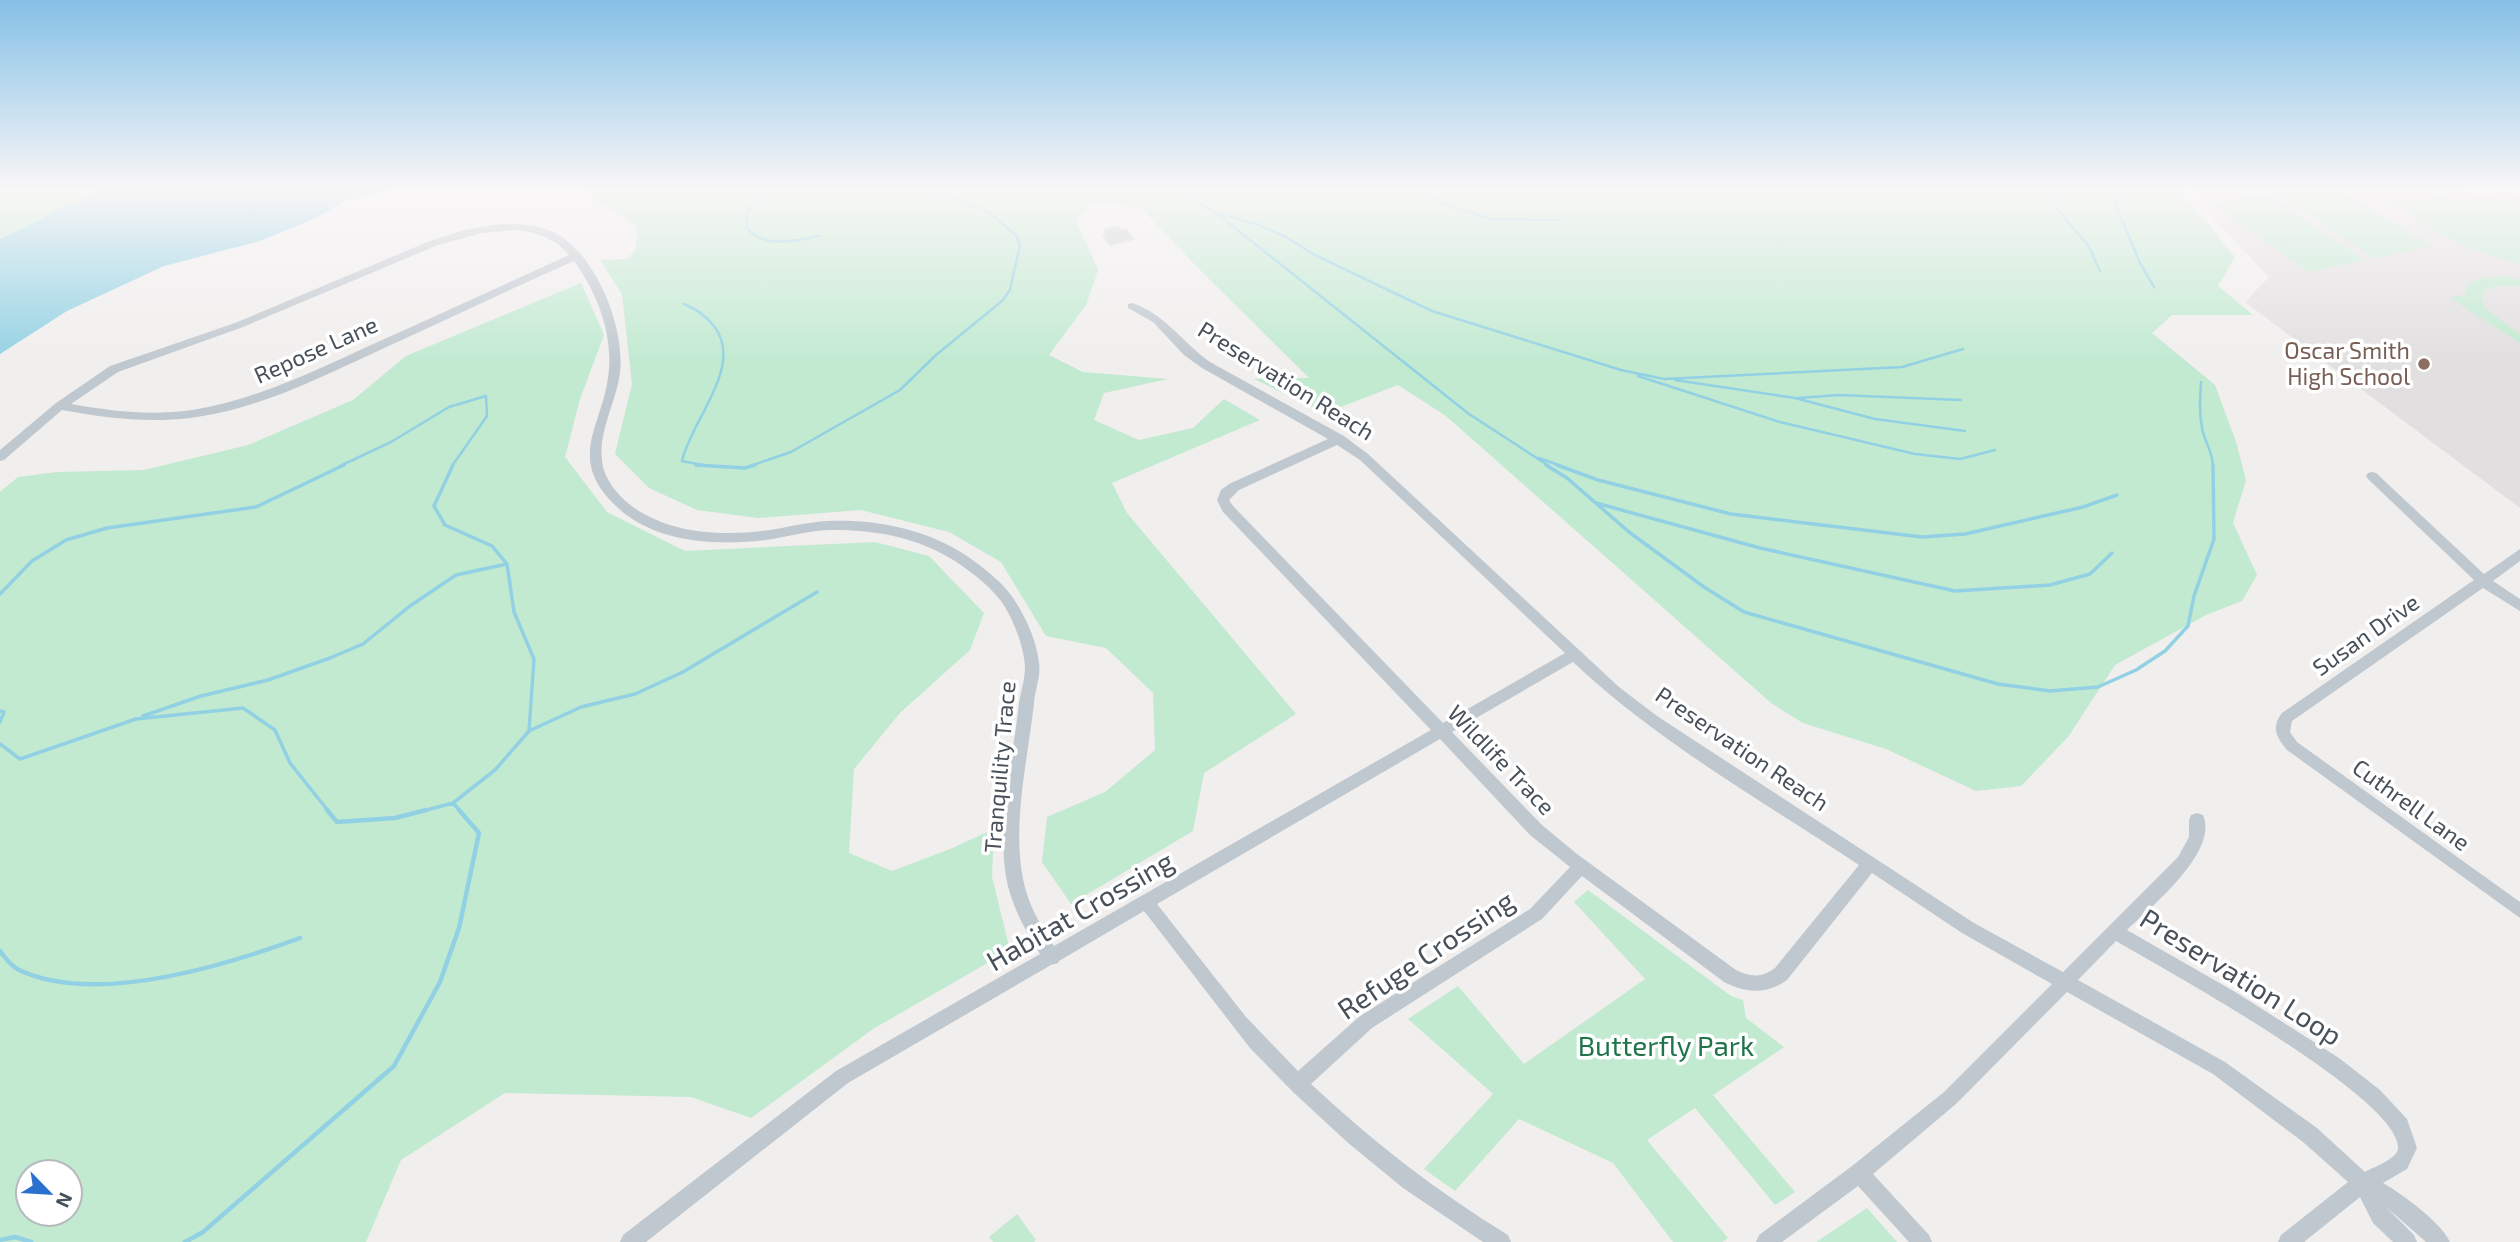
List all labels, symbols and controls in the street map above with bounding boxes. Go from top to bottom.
street label: Repose Lane [250,309,382,389]
street label: Preservation Reach [1193,315,1380,446]
place label: Oscar Smith High School [2284,336,2410,390]
marker: Oscar Smith High School [2416,356,2432,372]
street label: Susan Drive [2307,587,2424,681]
street label: Tranquility Trace [978,680,1020,854]
street label: Preservation Reach [1651,680,1834,816]
street label: Wildlife Trace [1442,698,1561,820]
street label: Cuthrell Lane [2348,752,2476,856]
street label: Habitat Crossing [980,843,1179,977]
street label: Refuge Crossing [1331,882,1520,1026]
street label: Preservation Loop [2134,900,2349,1052]
park label: Butterfly Park [1578,1028,1754,1062]
north arrow [14,1158,84,1228]
text: N [52,1189,78,1211]

